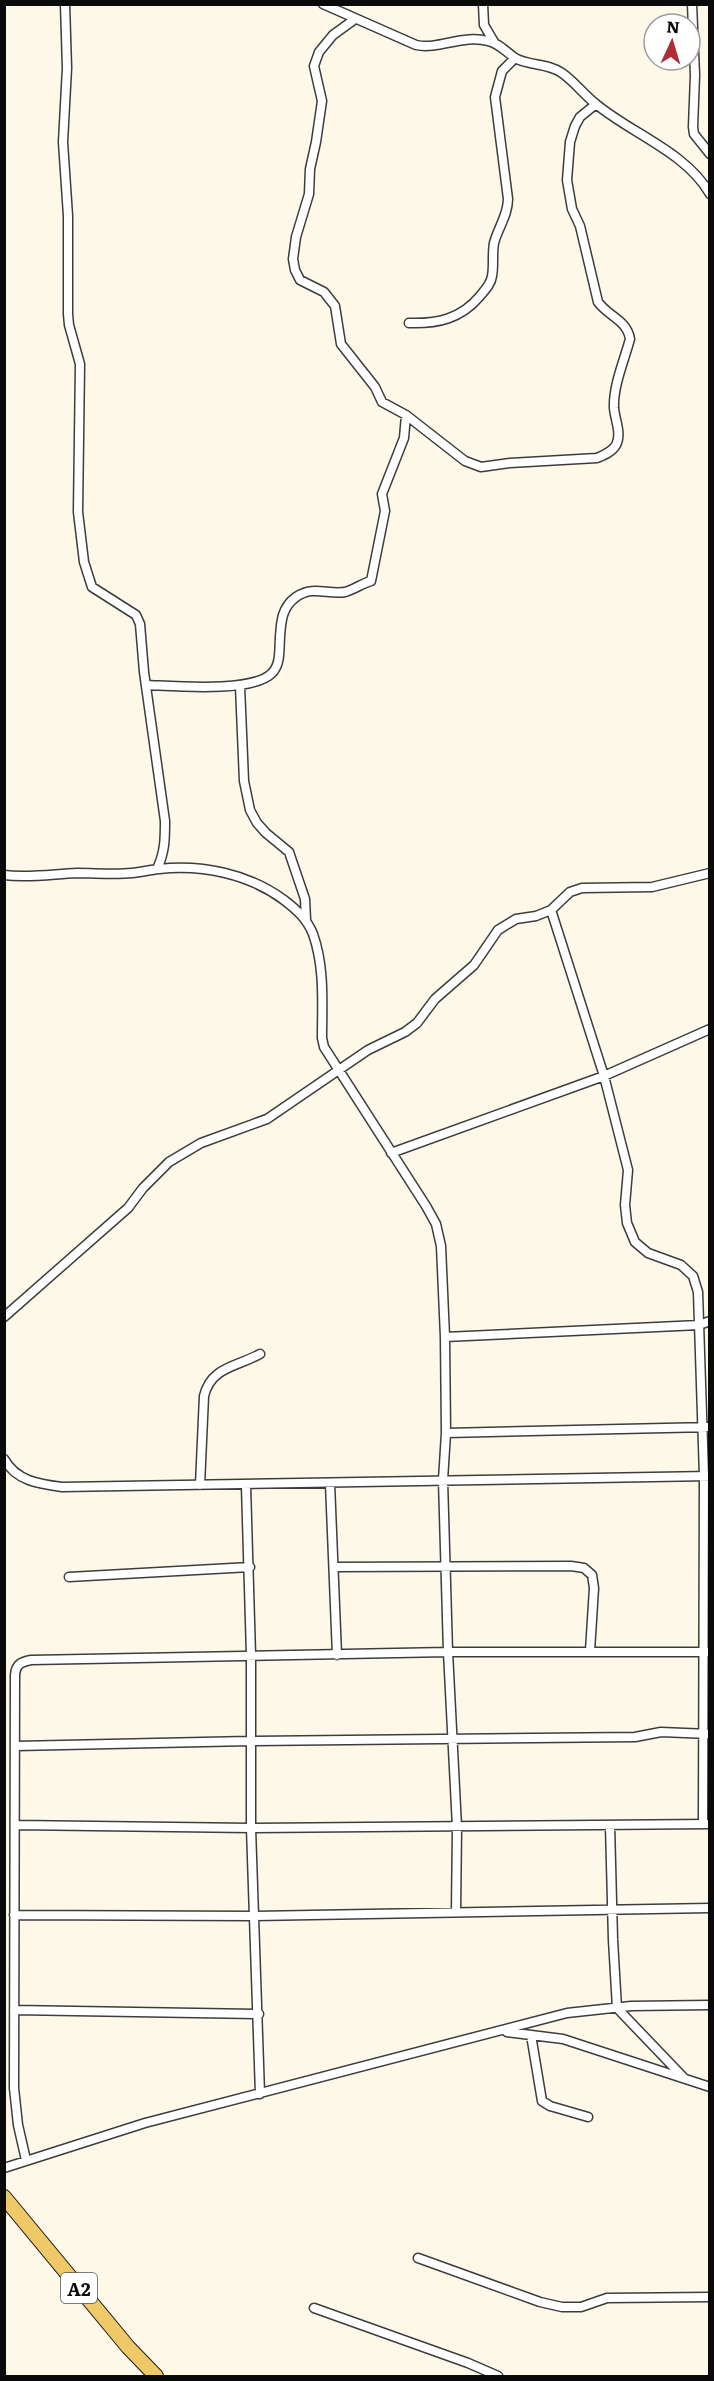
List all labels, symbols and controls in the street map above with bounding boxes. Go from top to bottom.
north arrow [642,12,702,72]
text: N [666,14,681,38]
road number: A2 [61,2273,97,2303]

